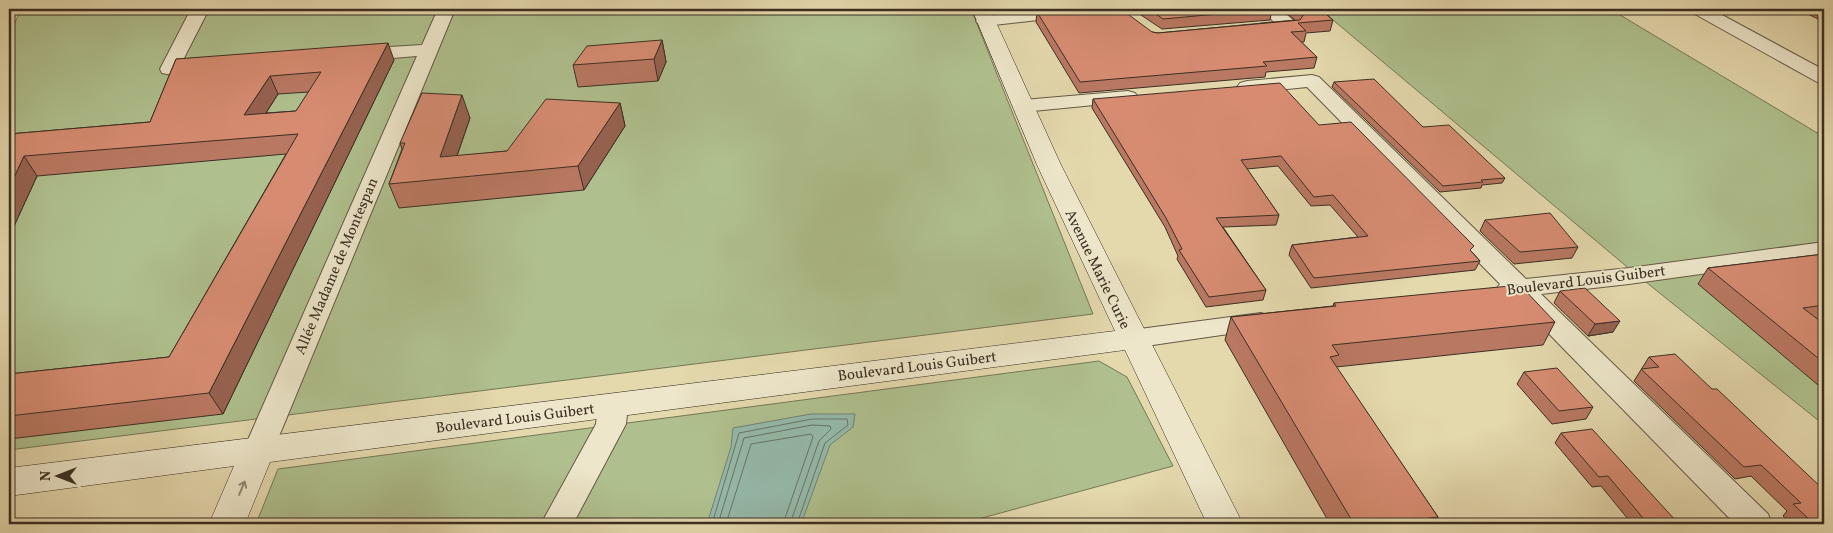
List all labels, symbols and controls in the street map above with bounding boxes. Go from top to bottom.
street label: Allée Madame de Montespan [291,175,384,358]
street label: Avenue Marie Curie [1059,206,1135,333]
street label: Boulevard Louis Guibert [1506,261,1667,302]
street label: Boulevard Louis Guibert [837,347,998,388]
street label: Boulevard Louis Guibert [435,399,596,440]
north arrow [32,450,82,500]
text: N [37,471,56,481]
one-way arrow [239,480,248,495]

